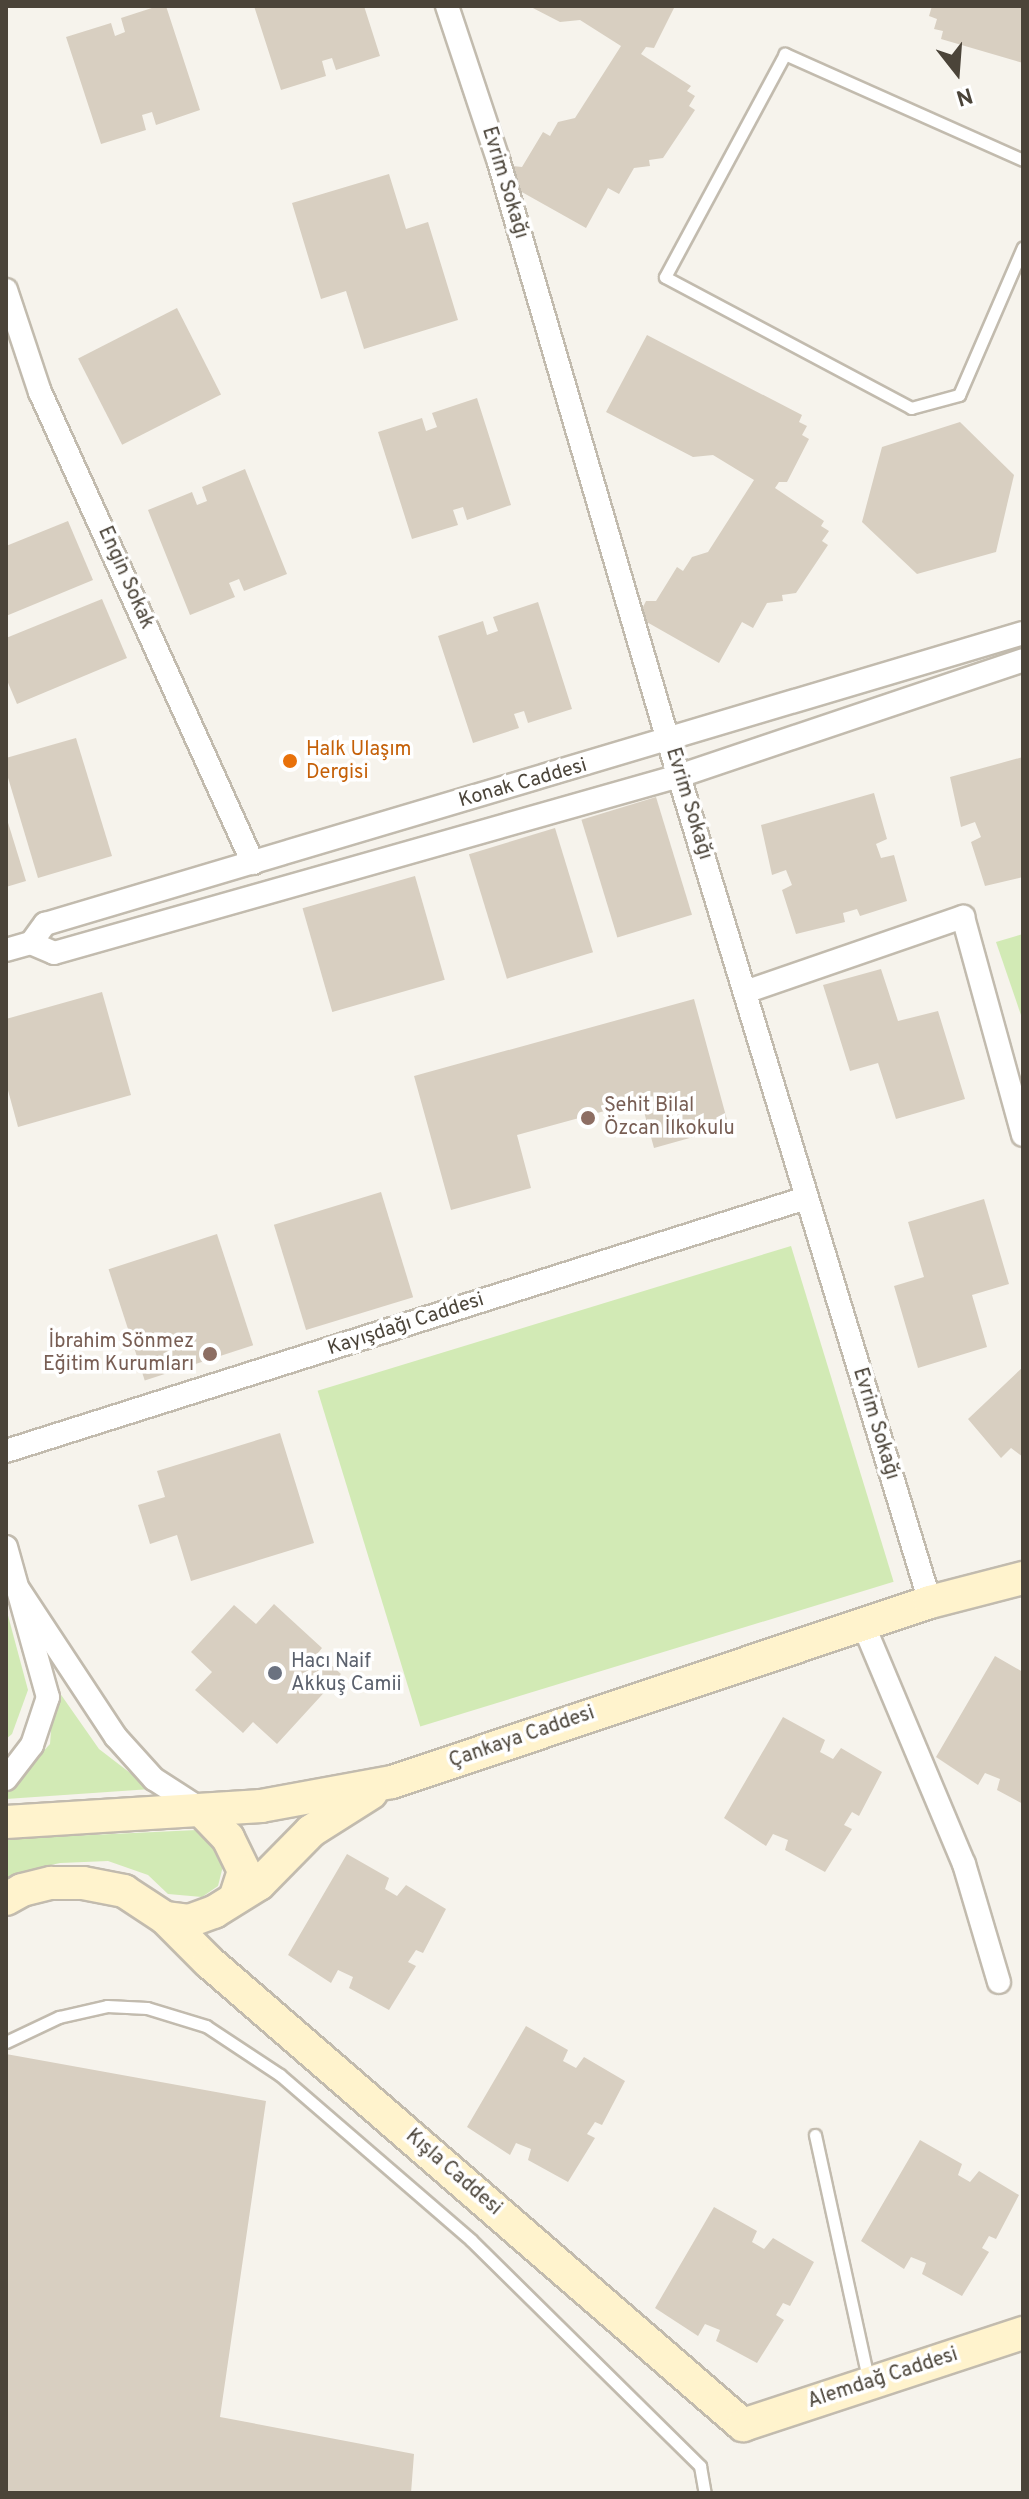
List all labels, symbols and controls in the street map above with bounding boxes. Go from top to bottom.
north arrow [917,32,997,112]
text: N [953,80,976,111]
street label: Evrim Sokağı [476,124,532,242]
street label: Engin Sokak [92,523,158,633]
place label: Halk Ulaşım Dergisi [306,738,412,785]
street label: Evrim Sokağı [660,745,716,863]
marker: Halk Ulaşım Dergisi [281,752,299,770]
street label: Konak Caddesi [456,754,590,814]
place label: Şehit Bilal Özcan İlkokulu [604,1094,735,1141]
marker: Şehit Bilal Özcan İlkokulu [579,1109,597,1127]
street label: Kayışdağı Caddesi [325,1288,487,1362]
place label: İbrahim Sönmez Eğitim Kurumları [43,1330,194,1377]
marker: İbrahim Sönmez Eğitim Kurumları [201,1345,219,1363]
street label: Evrim Sokağı [847,1365,903,1483]
place label: Hacı Naif Akkuş Camii [291,1650,402,1697]
marker: Hacı Naif Akkuş Camii [266,1664,284,1682]
street label: Çankaya Caddesi [446,1702,598,1774]
street label: Kışla Caddesi [400,2125,506,2221]
street label: Alemdağ Caddesi [805,2343,961,2415]

